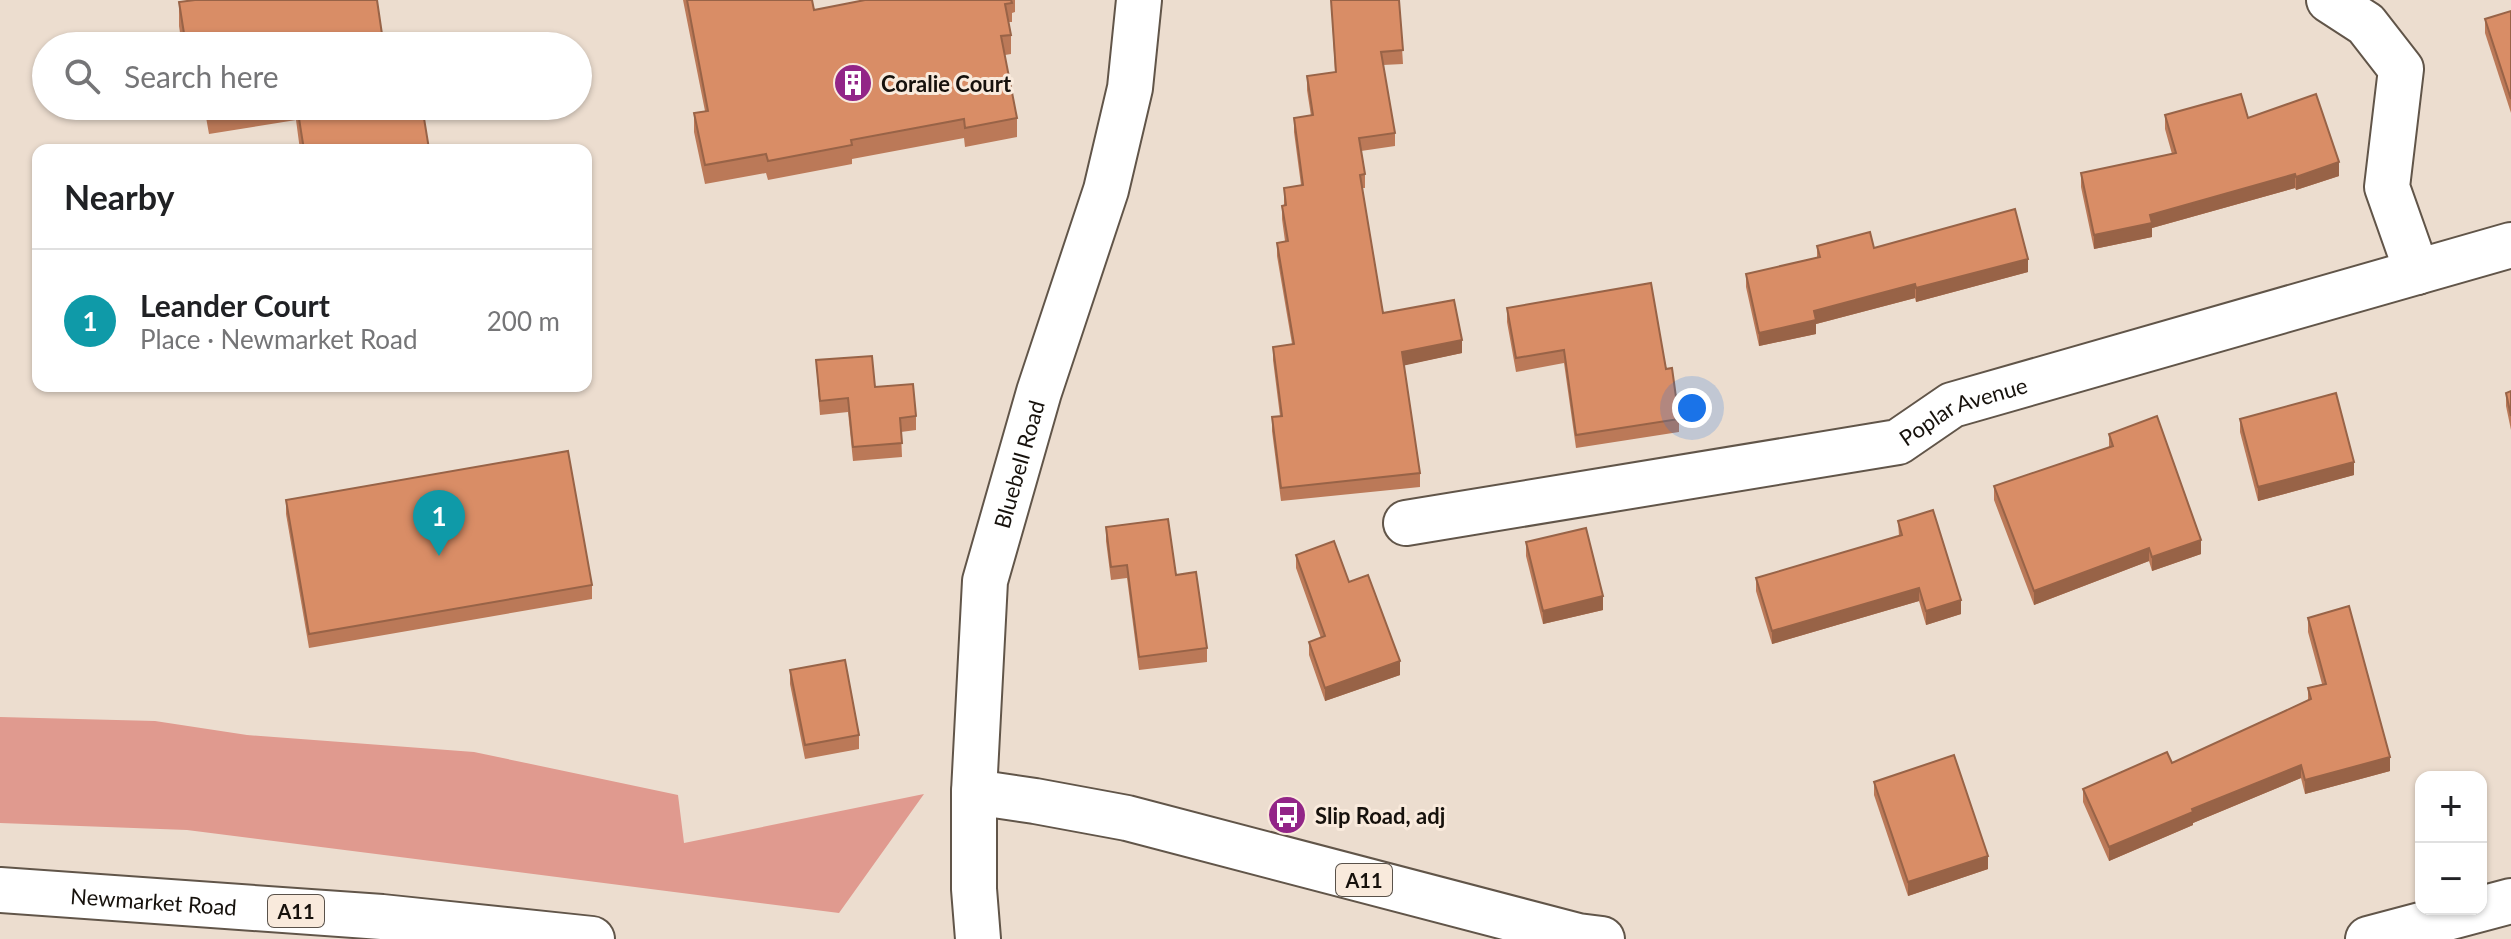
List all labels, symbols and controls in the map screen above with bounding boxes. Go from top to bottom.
search box [32,32,592,120]
icon: search [60,54,104,98]
text: Search here [124,58,279,94]
building icon: Coralie Court [832,62,874,104]
place label: Coralie Court [881,70,1012,97]
text: Nearby [64,176,175,217]
text: Leander Court [140,287,330,323]
text: 1 [82,305,98,337]
text: 200 m [487,305,560,337]
text: Place · Newmarket Road [140,323,418,355]
street label: Poplar Avenue [1894,371,2030,451]
your location [1672,388,1712,428]
street label: Bluebell Road [987,397,1049,531]
pin: 1 [413,490,465,556]
map controls [2415,771,2487,915]
button: + [2415,771,2487,843]
bus stop icon: Slip Road, adj [1266,794,1308,836]
place label: Slip Road, adj [1315,802,1445,829]
button: − [2415,843,2487,915]
road number: A11 [1336,864,1392,896]
street label: Newmarket Road [69,882,238,920]
road number: A11 [268,895,324,927]

